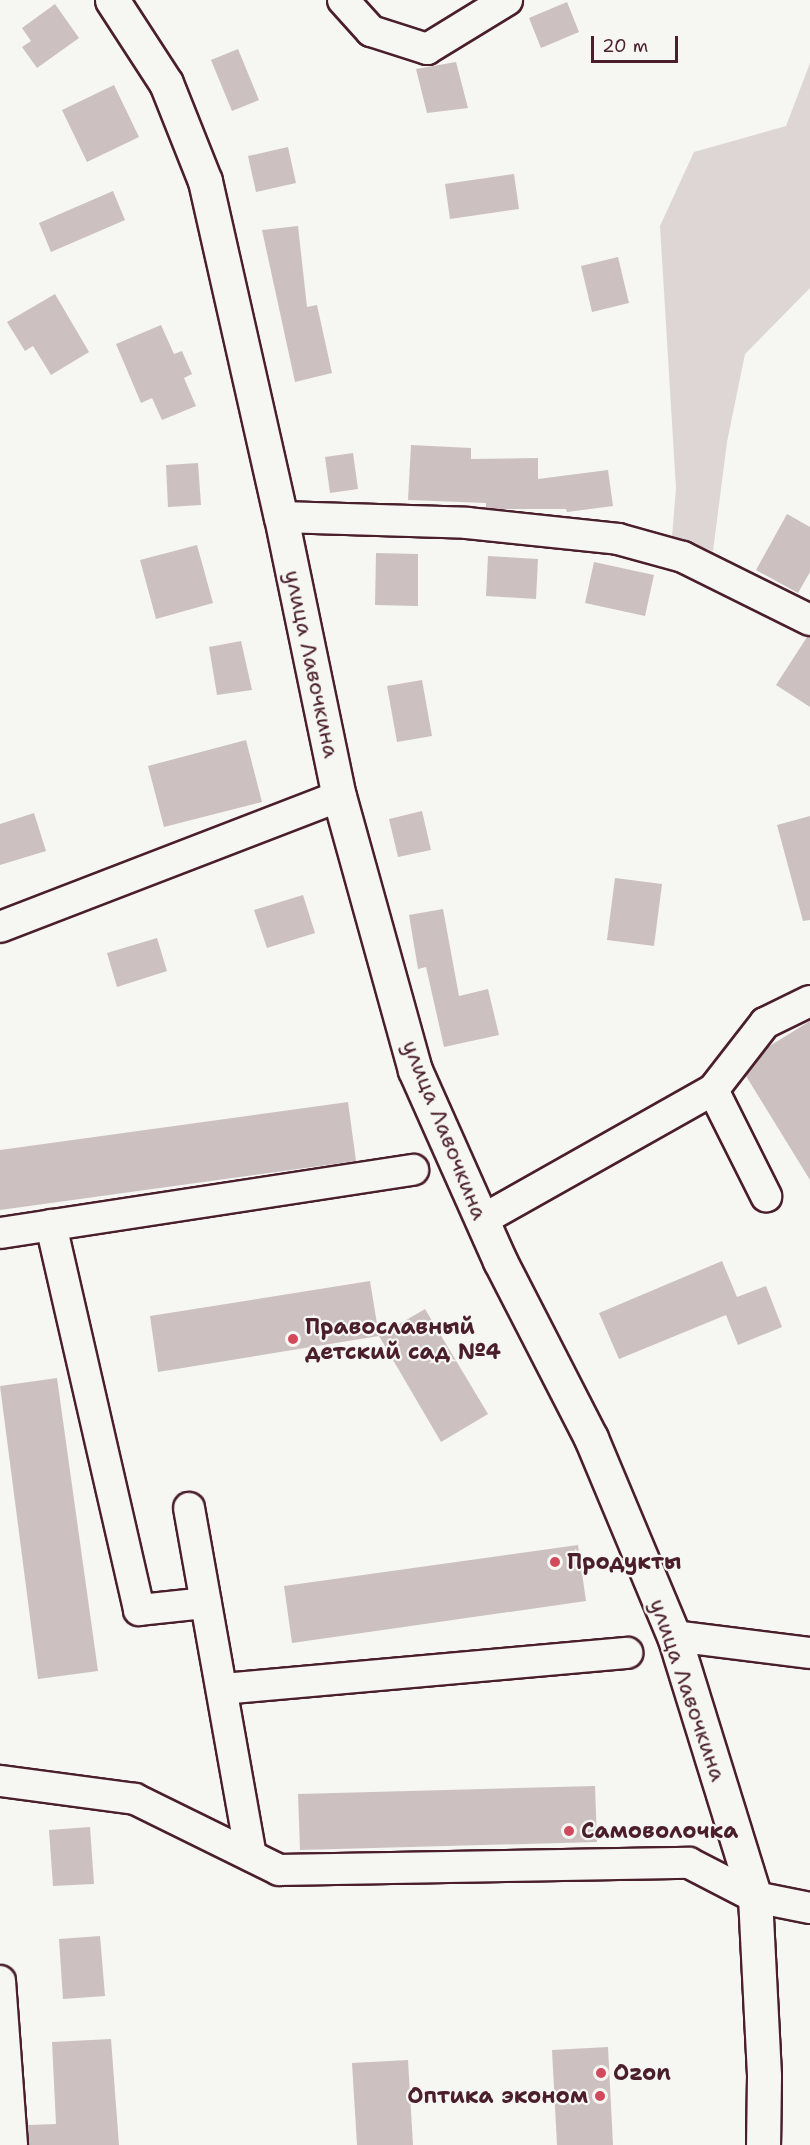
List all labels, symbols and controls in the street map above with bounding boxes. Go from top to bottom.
scale bar [594,24,681,62]
text: 20 m [602,34,648,58]
street label: улица Лавочкина [279,568,345,760]
street label: улица Лавочкина [397,1036,493,1224]
place label: Православный детский сад №4 [305,1313,501,1364]
marker: Православный детский сад №4 [286,1332,300,1346]
place label: Продукты [567,1549,681,1575]
marker: Продукты [548,1555,562,1569]
street label: улица Лавочкина [644,1595,732,1785]
place label: Самоволочка [581,1818,738,1844]
marker: Самоволочка [562,1824,576,1838]
place label: Ozon [613,2060,671,2086]
marker: Ozon [594,2066,608,2080]
place label: Оптика эконом [407,2083,588,2109]
marker: Оптика эконом [593,2089,607,2103]

